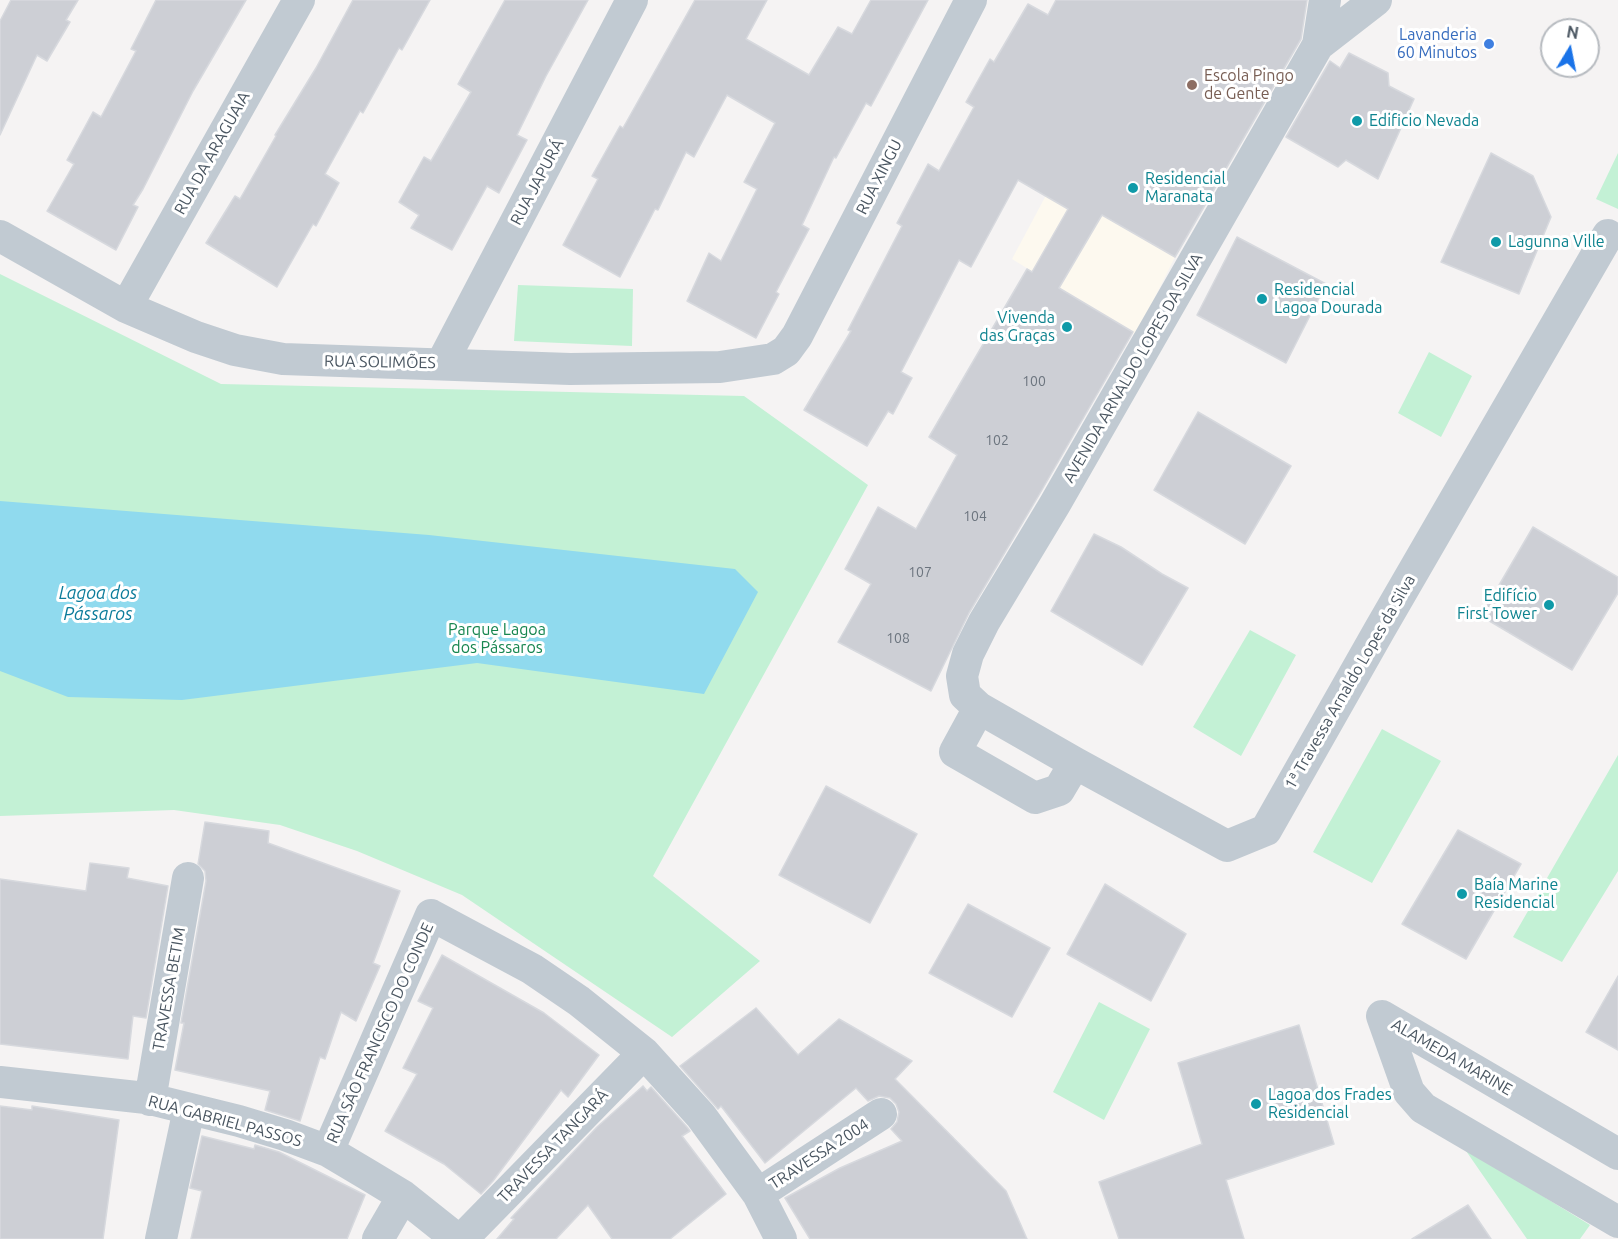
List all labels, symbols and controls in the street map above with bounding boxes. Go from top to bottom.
north arrow [1540,18,1600,78]
text: N [1565,22,1580,42]
place label: Lavanderia 60 Minutos [1397,25,1477,63]
marker: Lavanderia 60 Minutos [1482,37,1496,51]
place label: Escola Pingo de Gente [1204,66,1294,104]
marker: Escola Pingo de Gente [1185,78,1199,92]
street label: RUA DA ARAGUAIA [170,88,254,218]
place label: Edificio Nevada [1369,111,1479,131]
marker: Edificio Nevada [1350,114,1364,128]
street label: RUA JAPURÁ [506,136,568,228]
street label: RUA XINGU [852,136,906,218]
place label: Residencial Maranata [1145,169,1226,207]
marker: Residencial Maranata [1126,181,1140,195]
place label: Lagunna Ville [1508,232,1605,252]
marker: Lagunna Ville [1489,235,1503,249]
street label: AVENIDA ARNALDO LOPES DA SILVA [1059,250,1207,486]
place label: Residencial Lagoa Dourada [1274,280,1382,318]
marker: Residencial Lagoa Dourada [1255,292,1269,306]
place label: Vivenda das Graças [979,308,1055,346]
marker: Vivenda das Graças [1060,320,1074,334]
street label: RUA SOLIMÕES [324,351,436,373]
house number: 100 [1022,373,1046,389]
house number: 102 [985,432,1009,448]
house number: 104 [963,508,987,524]
house number: 107 [908,564,932,580]
street label: 1ª Travessa Arnaldo Lopes da Silva [1281,571,1419,793]
water label: Lagoa dos Pássaros [59,582,137,624]
place label: Edifício First Tower [1457,586,1537,624]
marker: Edifício First Tower [1542,598,1556,612]
park label: Parque Lagoa dos Pássaros [448,620,546,658]
house number: 108 [886,630,910,646]
place label: Baía Marine Residencial [1474,875,1558,913]
marker: Baía Marine Residencial [1455,887,1469,901]
street label: RUA SÃO FRANCISCO DO CONDE [323,920,437,1146]
street label: TRAVESSA BETIM [149,926,189,1052]
street label: ALAMEDA MARINE [1388,1015,1516,1099]
street label: TRAVESSA TANGARÁ [494,1085,612,1207]
place label: Lagoa dos Frades Residencial [1268,1085,1392,1123]
street label: RUA GABRIEL PASSOS [146,1091,304,1151]
marker: Lagoa dos Frades Residencial [1249,1097,1263,1111]
street label: TRAVESSA 2004 [766,1115,872,1193]

